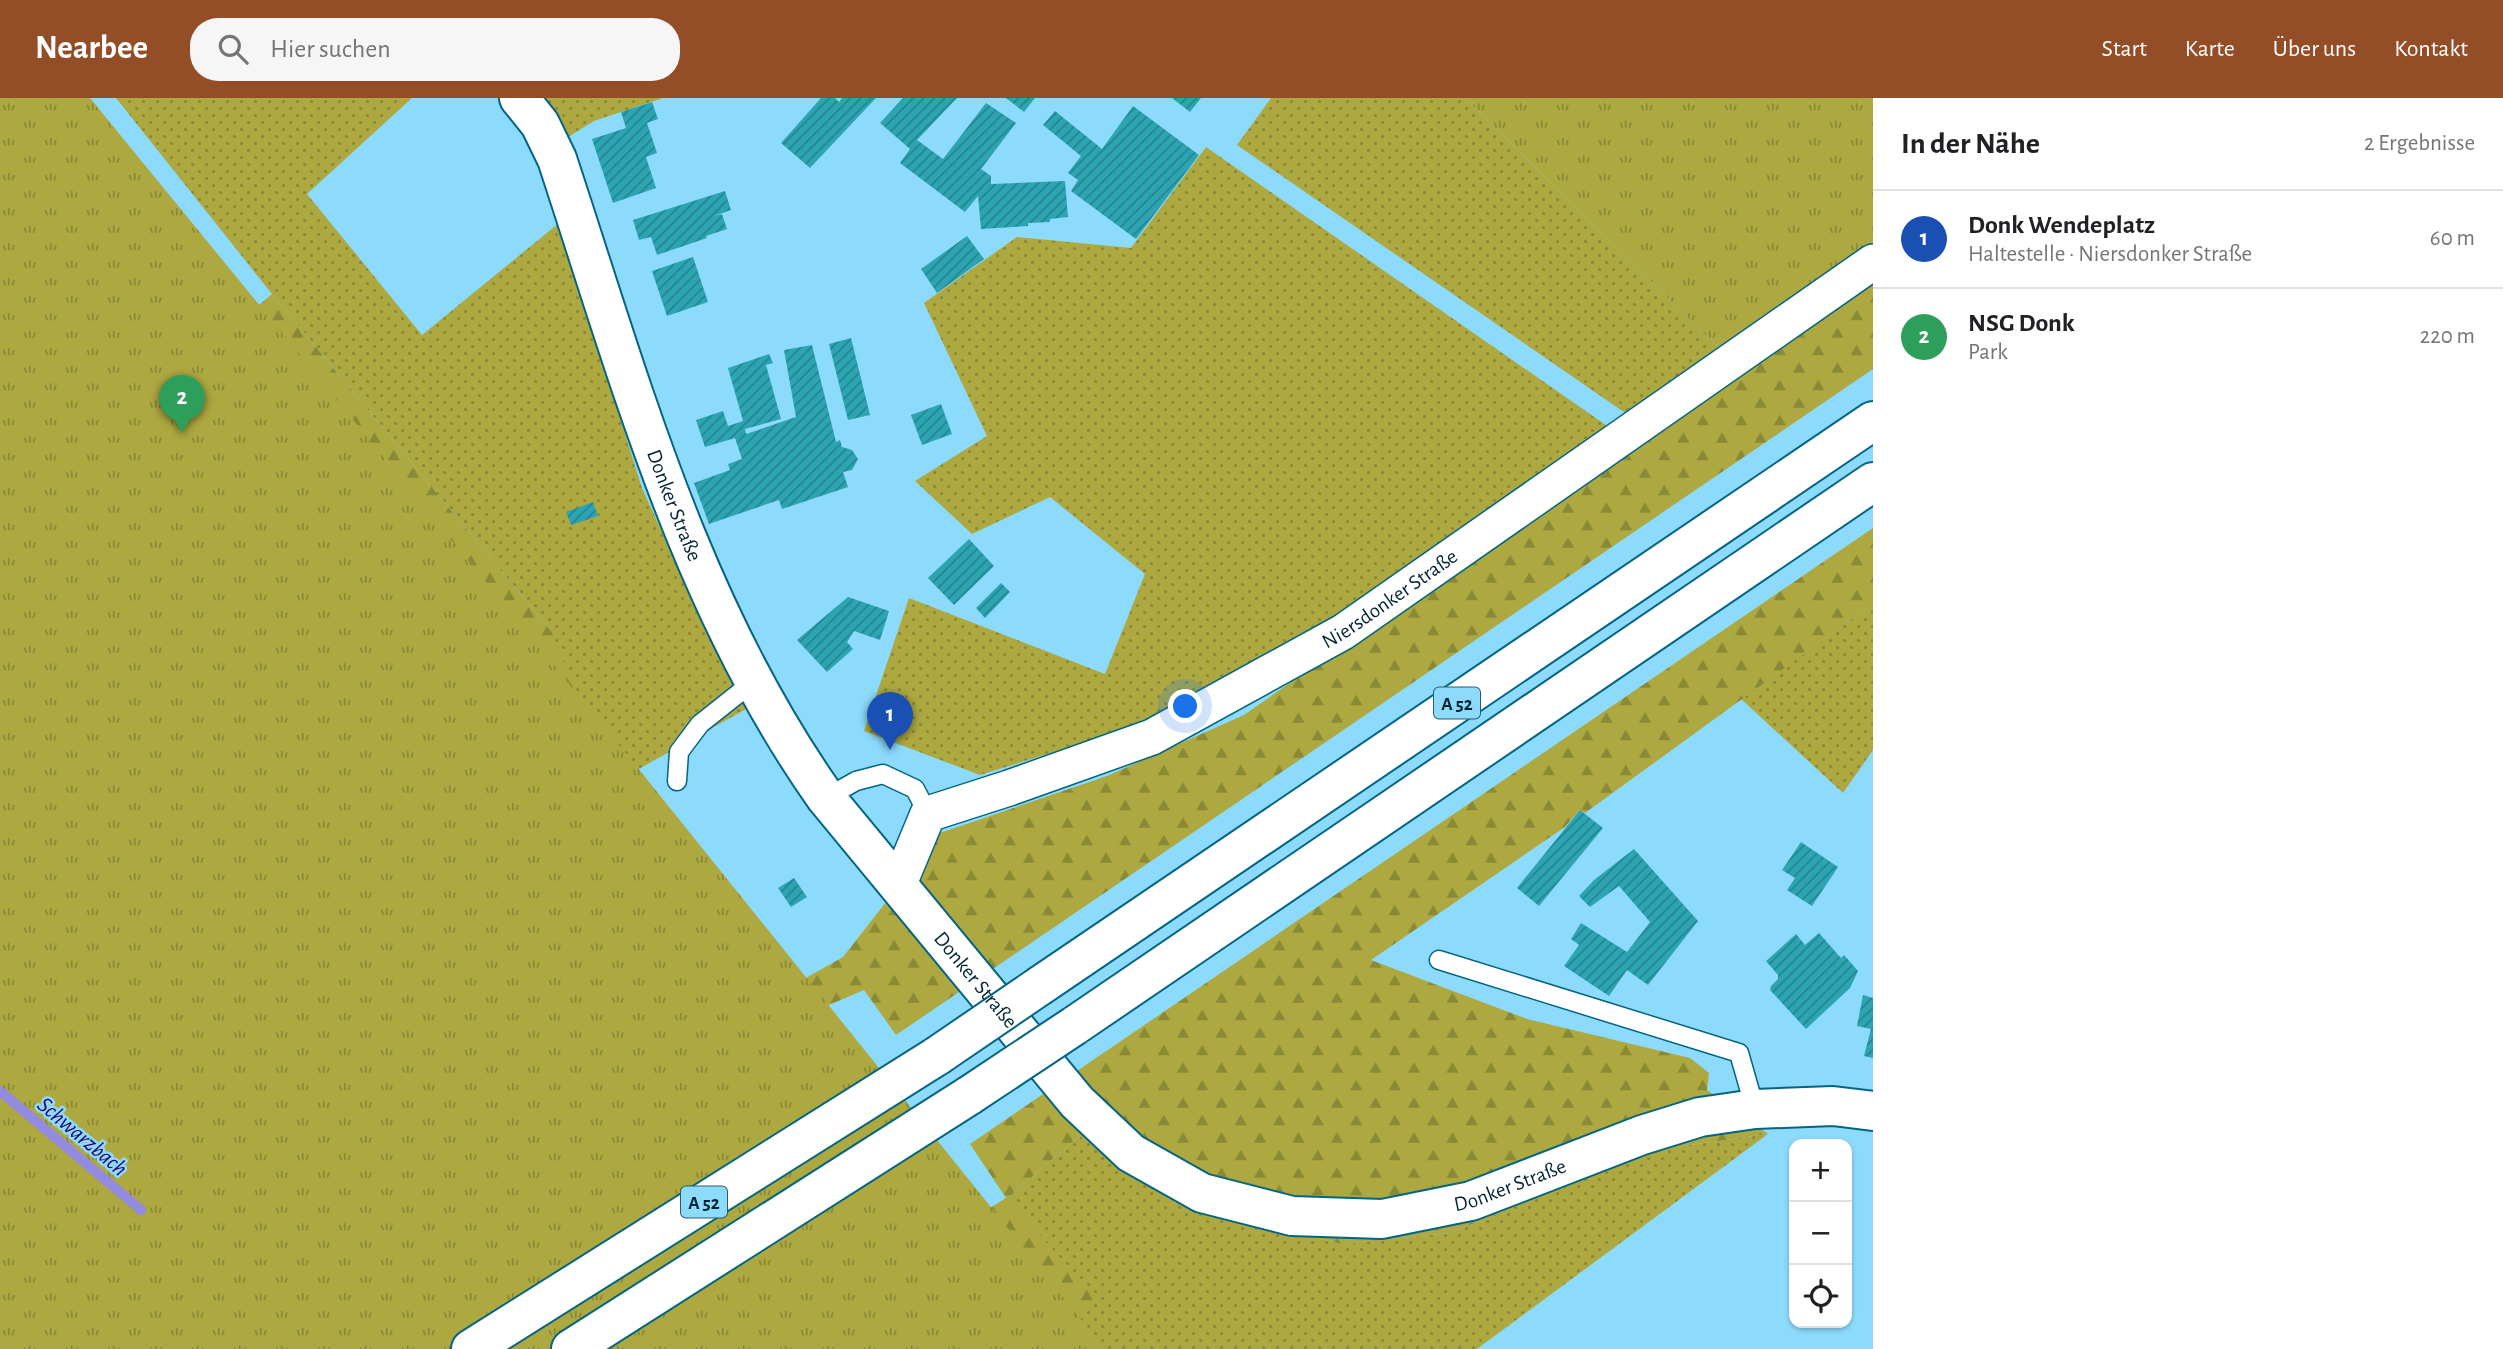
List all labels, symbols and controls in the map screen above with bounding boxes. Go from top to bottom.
search box [190,18,680,81]
icon: search [214,30,252,68]
text: Nearbee [35,32,148,65]
text: Hier suchen [270,36,391,62]
text: Start [2102,37,2147,61]
text: Karte [2185,37,2235,61]
text: Über uns [2273,37,2356,61]
text: Kontakt [2394,37,2468,61]
text: In der Nähe [1901,129,2040,159]
text: 2 Ergebnisse [2364,132,2475,155]
text: Donk Wendeplatz [1968,212,2155,238]
text: 1 [1920,227,1928,250]
text: 60 m [2430,227,2475,250]
text: Haltestelle · Niersdonker Straße [1968,243,2252,266]
text: NSG Donk [1968,310,2075,336]
text: 2 [1919,325,1929,348]
text: 220 m [2420,325,2475,348]
text: Park [1968,341,2008,364]
pin: 2 [159,375,205,433]
street label: Donker Straße [643,447,705,564]
street label: Niersdonker Straße [1319,546,1461,652]
road number: A 52 [1434,688,1480,718]
your location [1168,689,1202,723]
pin: 1 [867,692,913,750]
street label: Donker Straße [930,928,1021,1032]
water label: Schwarzbach [33,1093,131,1181]
map controls [1789,1139,1852,1328]
button: + [1789,1139,1852,1202]
street label: Donker Straße [1452,1155,1569,1215]
road number: A 52 [681,1186,727,1218]
button: − [1789,1202,1852,1265]
button: locate [1789,1265,1852,1328]

